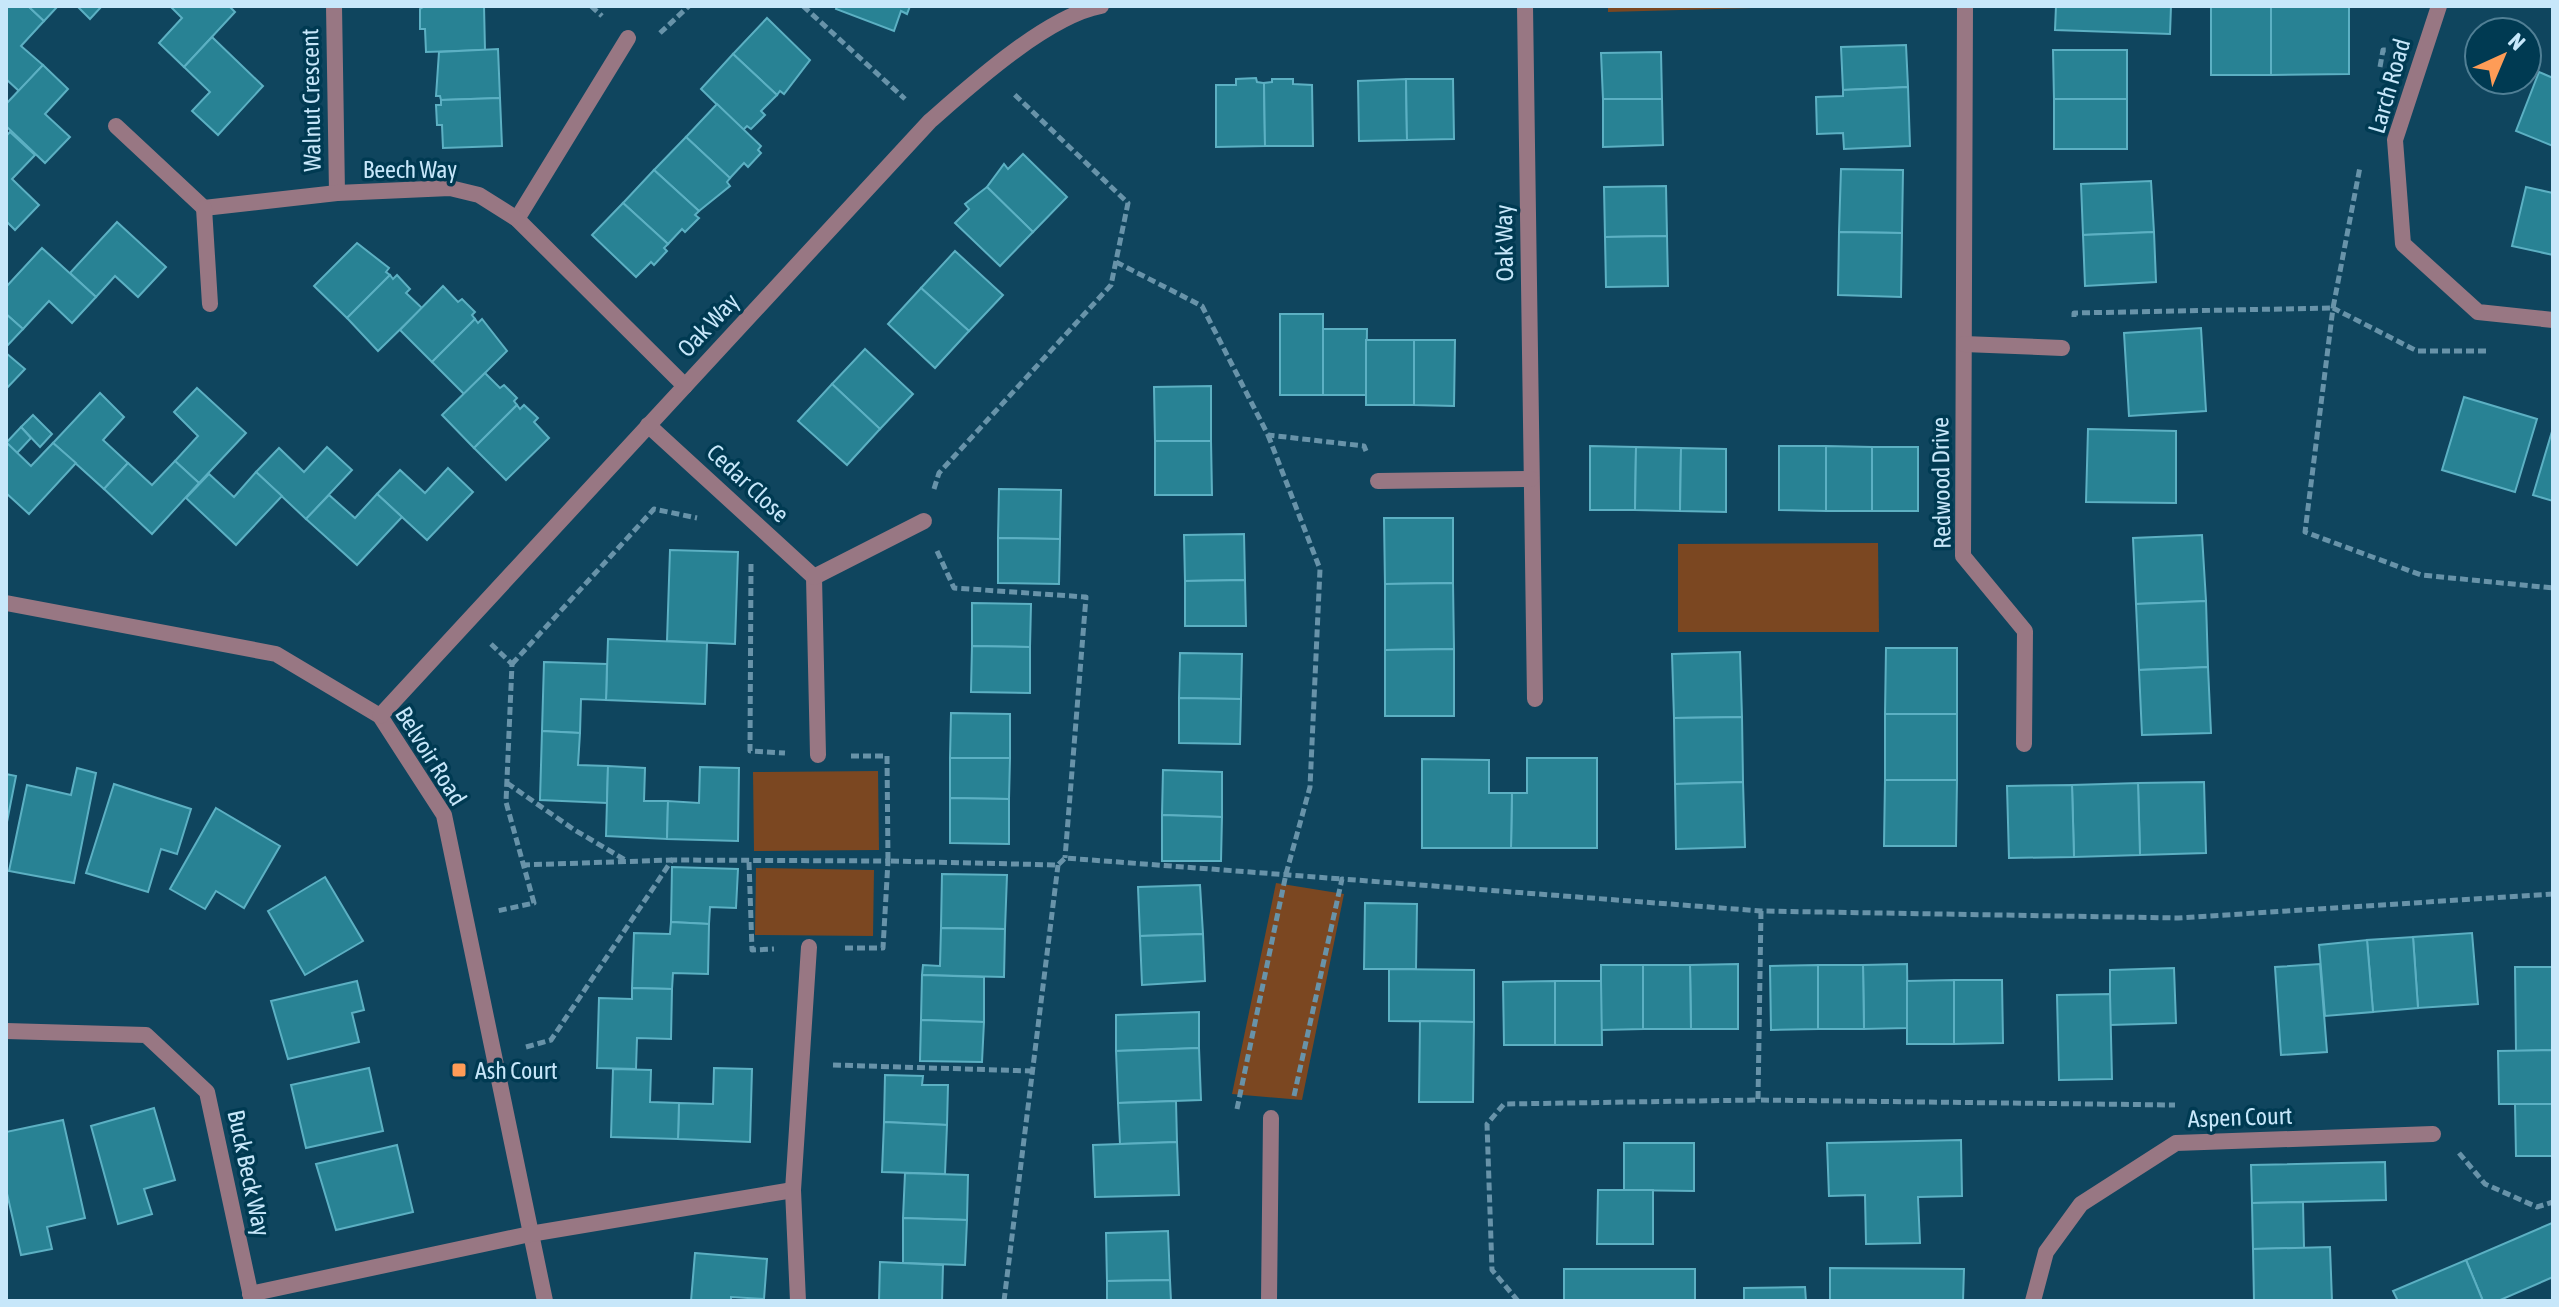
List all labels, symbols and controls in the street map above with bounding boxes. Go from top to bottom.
north arrow [2463,16,2543,96]
street label: Walnut Crescent [296,28,326,172]
text: N [2503,28,2531,55]
street label: Larch Road [2363,36,2415,136]
street label: Beech Way [363,156,457,183]
street label: Oak Way [1490,204,1518,282]
street label: Oak Way [672,288,744,362]
street label: Redwood Drive [1926,417,1956,549]
street label: Cedar Close [701,438,795,528]
street label: Belvoir Road [390,702,472,810]
place label: Ash Court [475,1057,558,1084]
marker: Ash Court [450,1061,468,1079]
street label: Aspen Court [2187,1102,2293,1132]
street label: Buck Beck Way [222,1107,276,1239]

